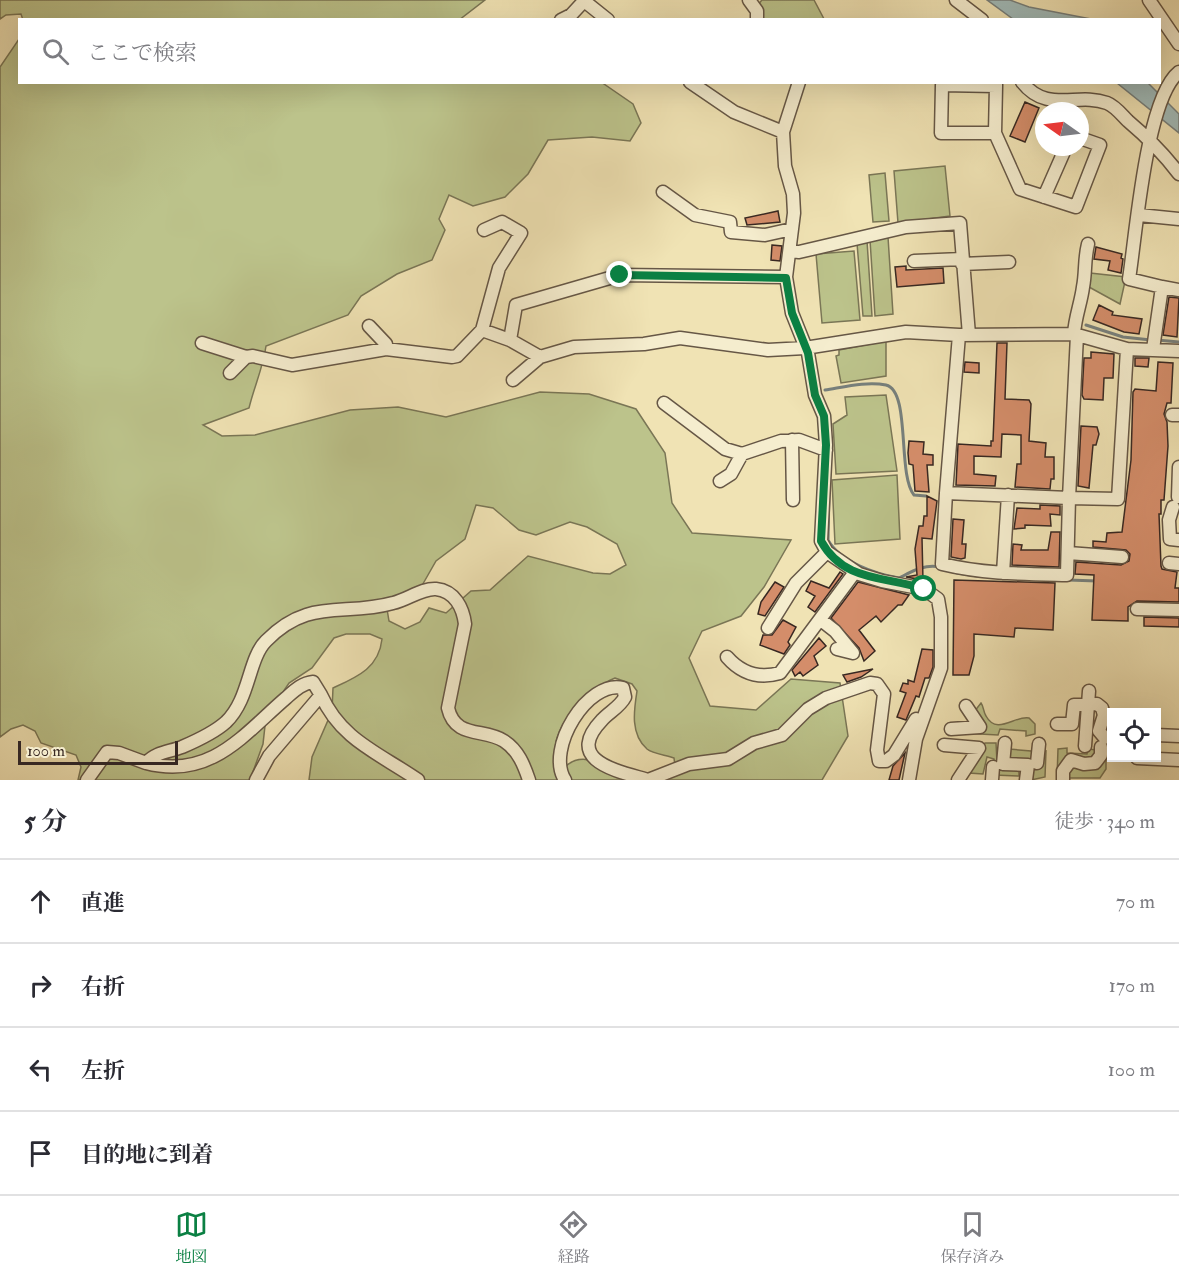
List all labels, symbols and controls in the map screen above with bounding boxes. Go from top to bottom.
search box [18,18,1161,84]
icon: search [39,35,72,68]
text: ここで検索 [87,39,197,67]
north arrow [1035,102,1089,156]
route end [606,261,632,287]
route start [910,575,936,601]
map controls [1107,708,1161,762]
button: locate [1107,708,1161,762]
scale bar [18,738,178,766]
text: 100 m [27,741,65,761]
text: 5 分 [24,806,67,838]
text: 徒歩 · 340 m [1054,809,1155,834]
icon: ahead [24,885,57,918]
text: 直進 [81,889,125,917]
text: 70 m [1116,889,1155,914]
icon: right [24,969,57,1002]
text: 右折 [81,973,125,1001]
text: 170 m [1109,973,1155,998]
icon: left [24,1053,57,1086]
text: 左折 [81,1057,125,1085]
text: 100 m [1108,1057,1155,1082]
icon: arrive [24,1137,57,1170]
text: 目的地に到着 [81,1141,213,1169]
tab: 地図 [175,1208,208,1267]
tab: 経路 [557,1208,590,1267]
tab: 保存済み [940,1208,1004,1267]

